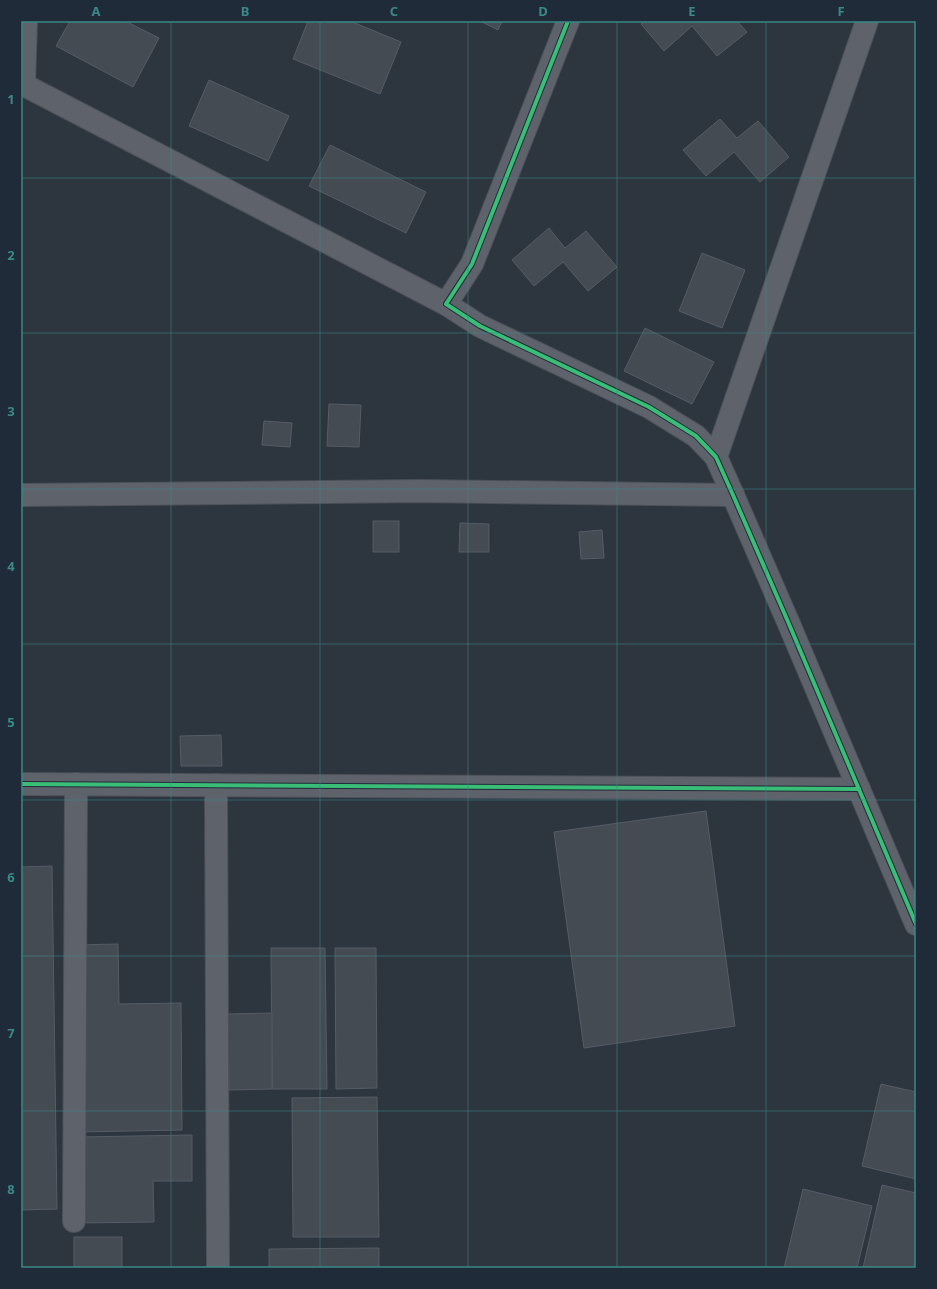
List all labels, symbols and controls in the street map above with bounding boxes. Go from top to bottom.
text: A [92,2,101,20]
text: B [241,2,249,20]
text: C [390,2,398,20]
text: D [538,2,548,20]
text: E [688,2,696,20]
text: F [837,2,845,20]
text: 1 [7,90,15,108]
text: 2 [7,246,15,264]
text: 3 [7,402,15,420]
text: 4 [7,557,15,575]
text: 5 [7,713,15,731]
text: 6 [7,868,15,886]
text: 7 [7,1024,15,1042]
text: 8 [7,1180,15,1198]

